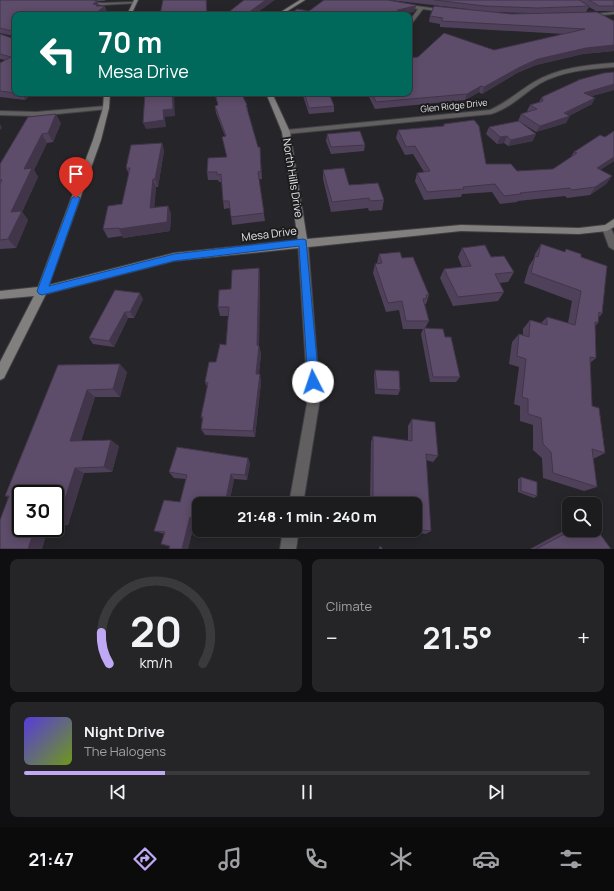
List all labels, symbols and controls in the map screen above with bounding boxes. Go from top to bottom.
text: 70 m [98,23,162,61]
icon: left [32,28,84,80]
text: Mesa Drive [98,59,189,83]
street label: Glen Ridge Drive [420,96,488,115]
street label: North Hills Drive [280,137,307,219]
pin [59,157,93,198]
icon: arrive [65,163,87,185]
street label: Mesa Drive [240,223,298,244]
position arrow [292,361,334,403]
speed limit sign: 30 [12,485,64,537]
map controls [562,497,602,537]
button: search [562,497,602,537]
text: 21:48 · 1 min · 240 m [237,506,377,527]
text: Climate [326,597,372,615]
text: 20 [130,602,182,658]
text: 21.5° [423,617,493,658]
text: − [326,623,338,653]
text: + [577,623,590,653]
text: km/h [139,652,173,671]
text: Night Drive [84,721,165,742]
text: The Halogens [84,742,166,760]
icon: previous [107,781,129,803]
icon: pause [296,781,318,803]
icon: next [485,781,507,803]
icon: directions [131,845,159,873]
icon: music [216,845,244,873]
icon: phone [302,845,330,873]
icon: climate [387,845,415,873]
icon: car [472,845,500,873]
icon: filters [557,845,585,873]
text: 21:47 [29,847,74,871]

